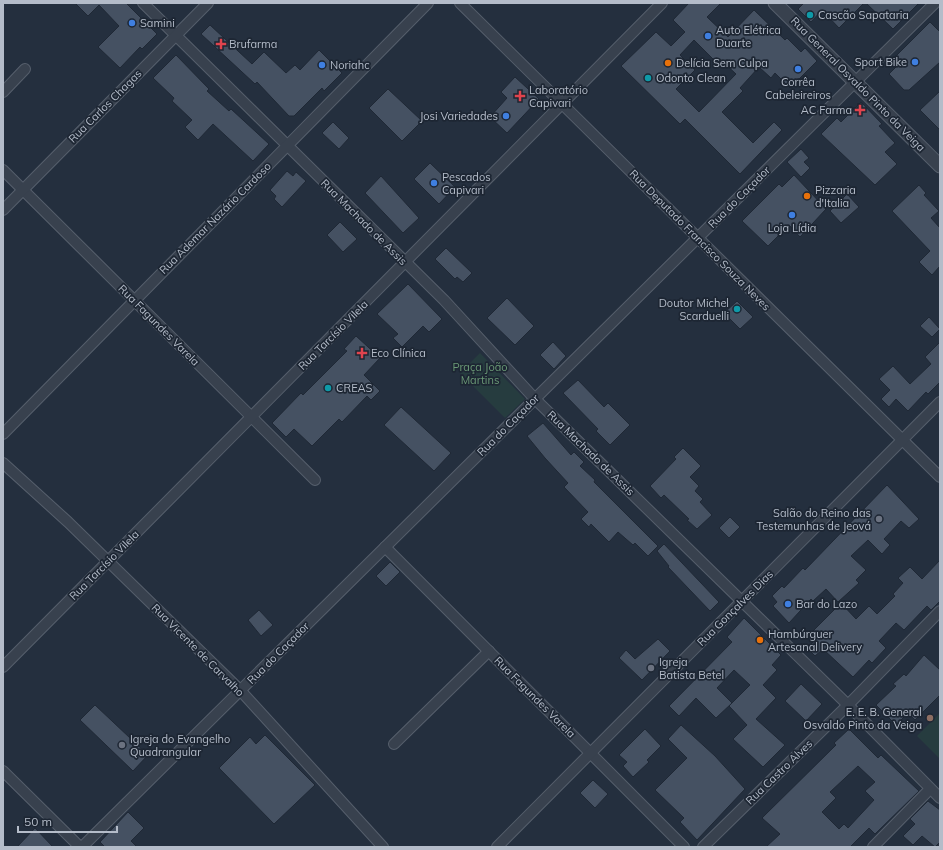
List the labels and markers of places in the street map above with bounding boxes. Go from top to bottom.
place label: Cascão Sapataria [818,8,909,22]
marker: Cascão Sapataria [805,10,815,20]
place label: Samini [140,16,175,30]
marker: Samini [127,18,137,28]
place label: Auto Elétrica Duarte [716,23,781,50]
marker: Auto Elétrica Duarte [703,31,713,41]
place label: Brufarma [229,37,277,51]
marker: Brufarma [216,39,226,49]
place label: Sport Bike [855,55,907,69]
place label: Delícia Sem Culpa [676,56,768,70]
marker: Sport Bike [910,57,920,67]
place label: Noriahc [330,58,370,72]
marker: Delícia Sem Culpa [663,58,673,68]
marker: Noriahc [317,60,327,70]
marker: Corrêa Cabeleireiros [793,64,803,74]
place label: Odonto Clean [656,71,726,85]
marker: Odonto Clean [643,73,653,83]
place label: Corrêa Cabeleireiros [765,75,831,102]
place label: Laboratório Capivari [529,83,588,110]
marker: Laboratório Capivari [514,90,526,102]
place label: AC Farma [801,103,852,117]
marker: AC Farma [855,105,865,115]
place label: Josi Variedades [420,109,498,123]
marker: Josi Variedades [501,111,511,121]
place label: Pescados Capivari [442,170,491,197]
marker: Pescados Capivari [429,178,439,188]
place label: Pizzaria d'Italia [815,183,856,210]
marker: Pizzaria d'Italia [802,191,812,201]
marker: Loja Lídia [787,210,797,220]
place label: Loja Lídia [768,221,816,235]
place label: Doutor Michel Scarduelli [659,296,729,323]
marker: Doutor Michel Scarduelli [732,304,742,314]
place label: Eco Clínica [371,346,426,360]
marker: Eco Clínica [356,347,368,359]
place label: CREAS [336,381,372,395]
marker: CREAS [323,383,333,393]
place label: Salão do Reino das Testemunhas de Jeová [757,506,871,533]
marker: Salão do Reino das Testemunhas de Jeová [874,514,884,524]
place label: Bar do Lazo [796,597,857,611]
marker: Bar do Lazo [783,599,793,609]
place label: Hambúrguer Artesanal Delivery [768,627,862,654]
marker: Hambúrguer Artesanal Delivery [755,635,765,645]
place label: Igreja Batista Betel [659,655,724,682]
marker: Igreja Batista Betel [646,663,656,673]
place label: E. E. B. General Osvaldo Pinto da Veiga [803,705,922,732]
marker: E. E. B. General Osvaldo Pinto da Veiga [925,713,935,723]
place label: Igreja do Evangelho Quadrangular [130,732,230,759]
marker: Igreja do Evangelho Quadrangular [117,740,127,750]

